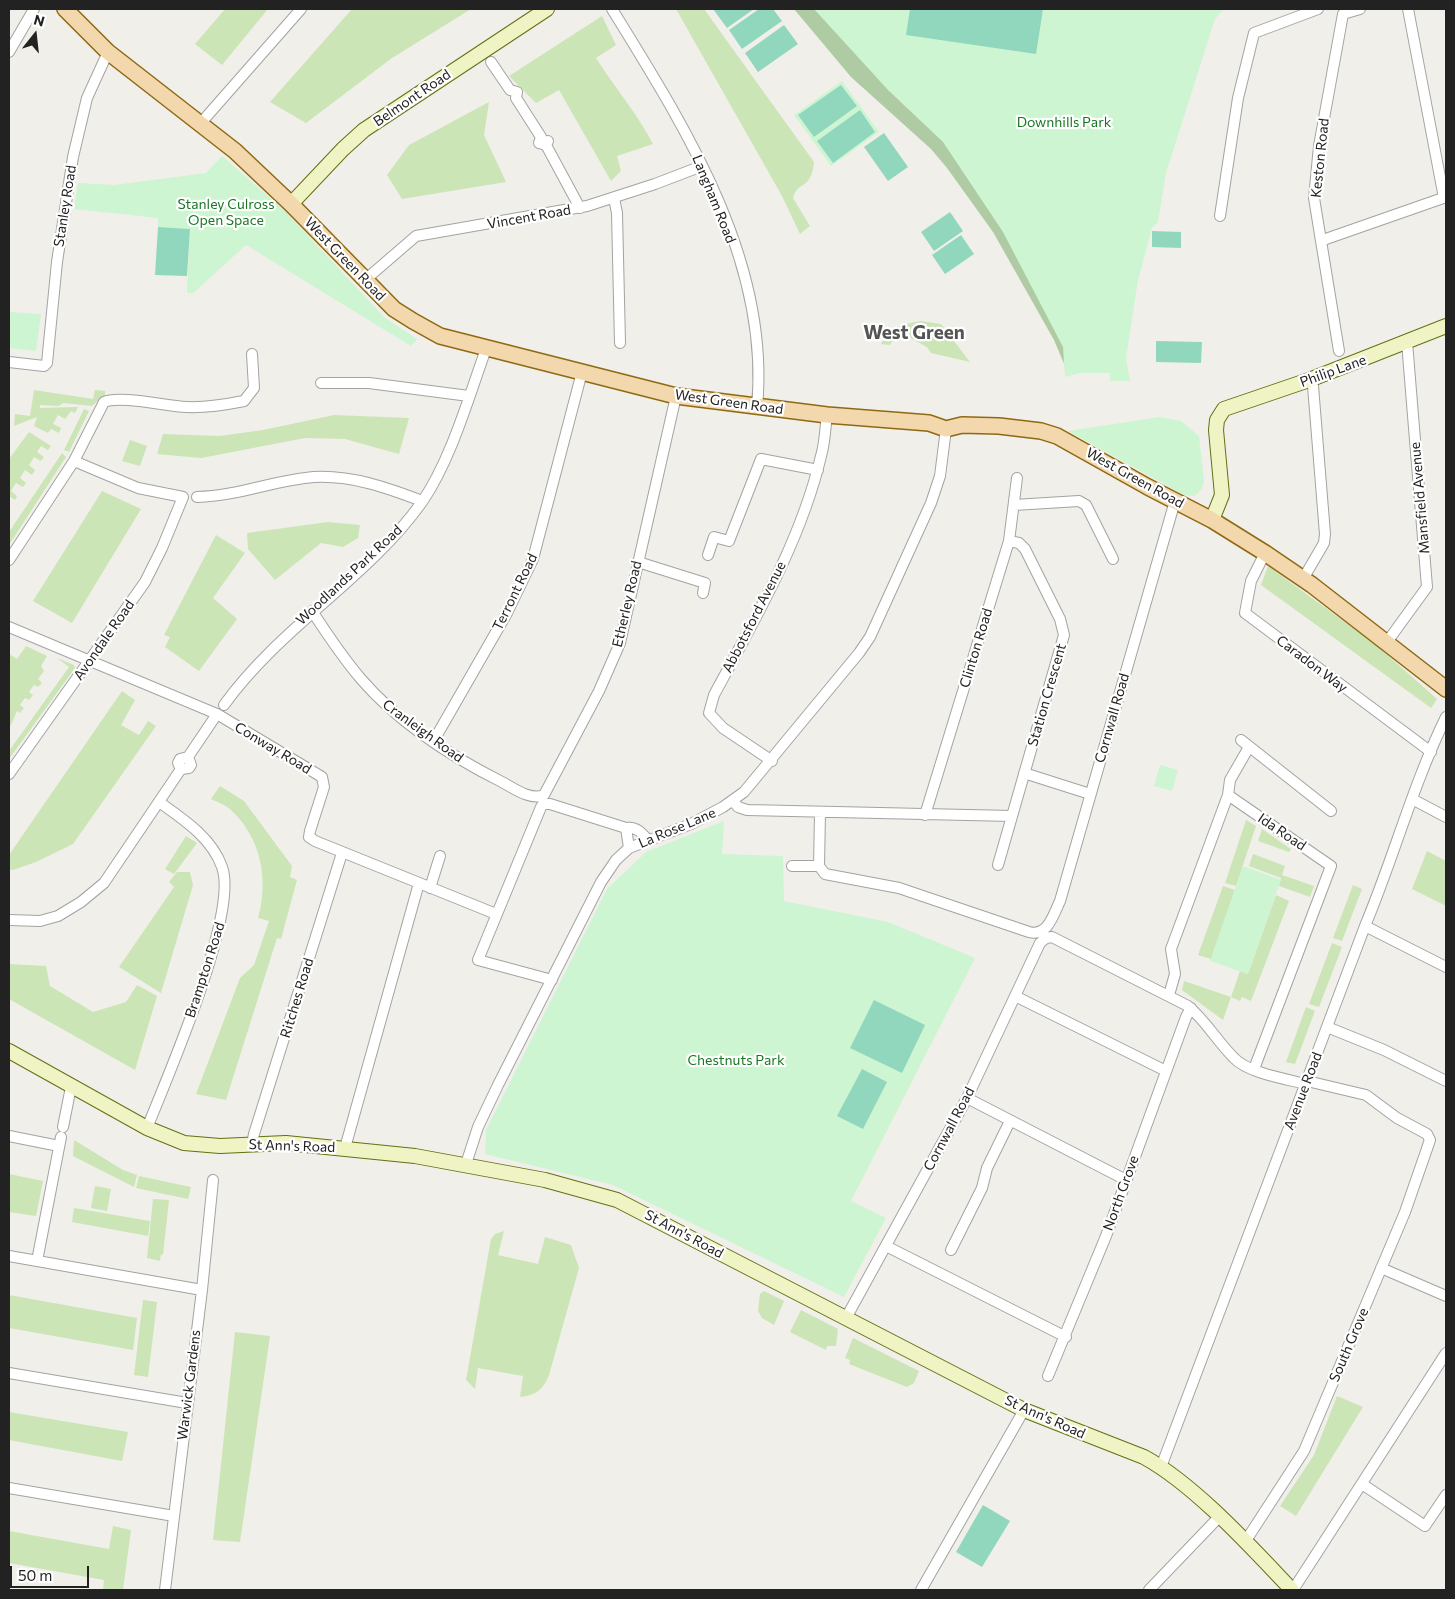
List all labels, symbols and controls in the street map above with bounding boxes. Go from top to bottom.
north arrow [10,10,60,60]
text: N [32,10,47,30]
street label: Belmont Road [370,66,454,130]
park label: Downhills Park [1017,114,1111,130]
street label: Keston Road [1307,117,1333,199]
street label: Langham Road [689,152,739,246]
street label: Stanley Road [50,164,80,248]
park label: Stanley Culross Open Space [177,196,275,228]
street label: Vincent Road [486,201,572,233]
street label: West Green Road [301,214,389,304]
district label: West Green [863,322,965,344]
street label: Philip Lane [1298,351,1368,391]
street label: West Green Road [674,386,784,418]
street label: Mansfield Avenue [1407,441,1433,555]
street label: West Green Road [1083,444,1187,512]
street label: Woodlands Park Road [293,522,405,628]
street label: Terront Road [489,551,541,633]
street label: Abbotsford Avenue [719,558,789,676]
street label: Etherley Road [609,559,645,649]
street label: Avondale Road [70,597,138,683]
street label: Clinton Road [956,606,996,690]
street label: Caradon Way [1273,632,1351,696]
street label: Station Crescent [1024,642,1070,748]
street label: Cornwall Road [1091,671,1133,765]
street label: Cranleigh Road [379,696,467,766]
street label: Conway Road [232,718,314,778]
street label: La Rose Lane [636,804,718,852]
street label: Ida Road [1255,810,1309,854]
street label: Brampton Road [182,920,228,1020]
street label: Ritches Road [277,956,317,1040]
street label: Avenue Road [1280,1050,1326,1132]
park label: Chestnuts Park [688,1052,784,1068]
street label: Cornwall Road [920,1084,978,1174]
street label: St Ann's Road [248,1136,336,1156]
street label: North Grove [1100,1153,1142,1233]
street label: St Ann's Road [642,1206,726,1262]
street label: South Grove [1326,1305,1372,1385]
street label: Warwick Gardens [174,1329,204,1441]
street label: St Ann's Road [1002,1392,1088,1442]
scale bar [12,1556,91,1588]
text: 50 m [18,1566,52,1584]

